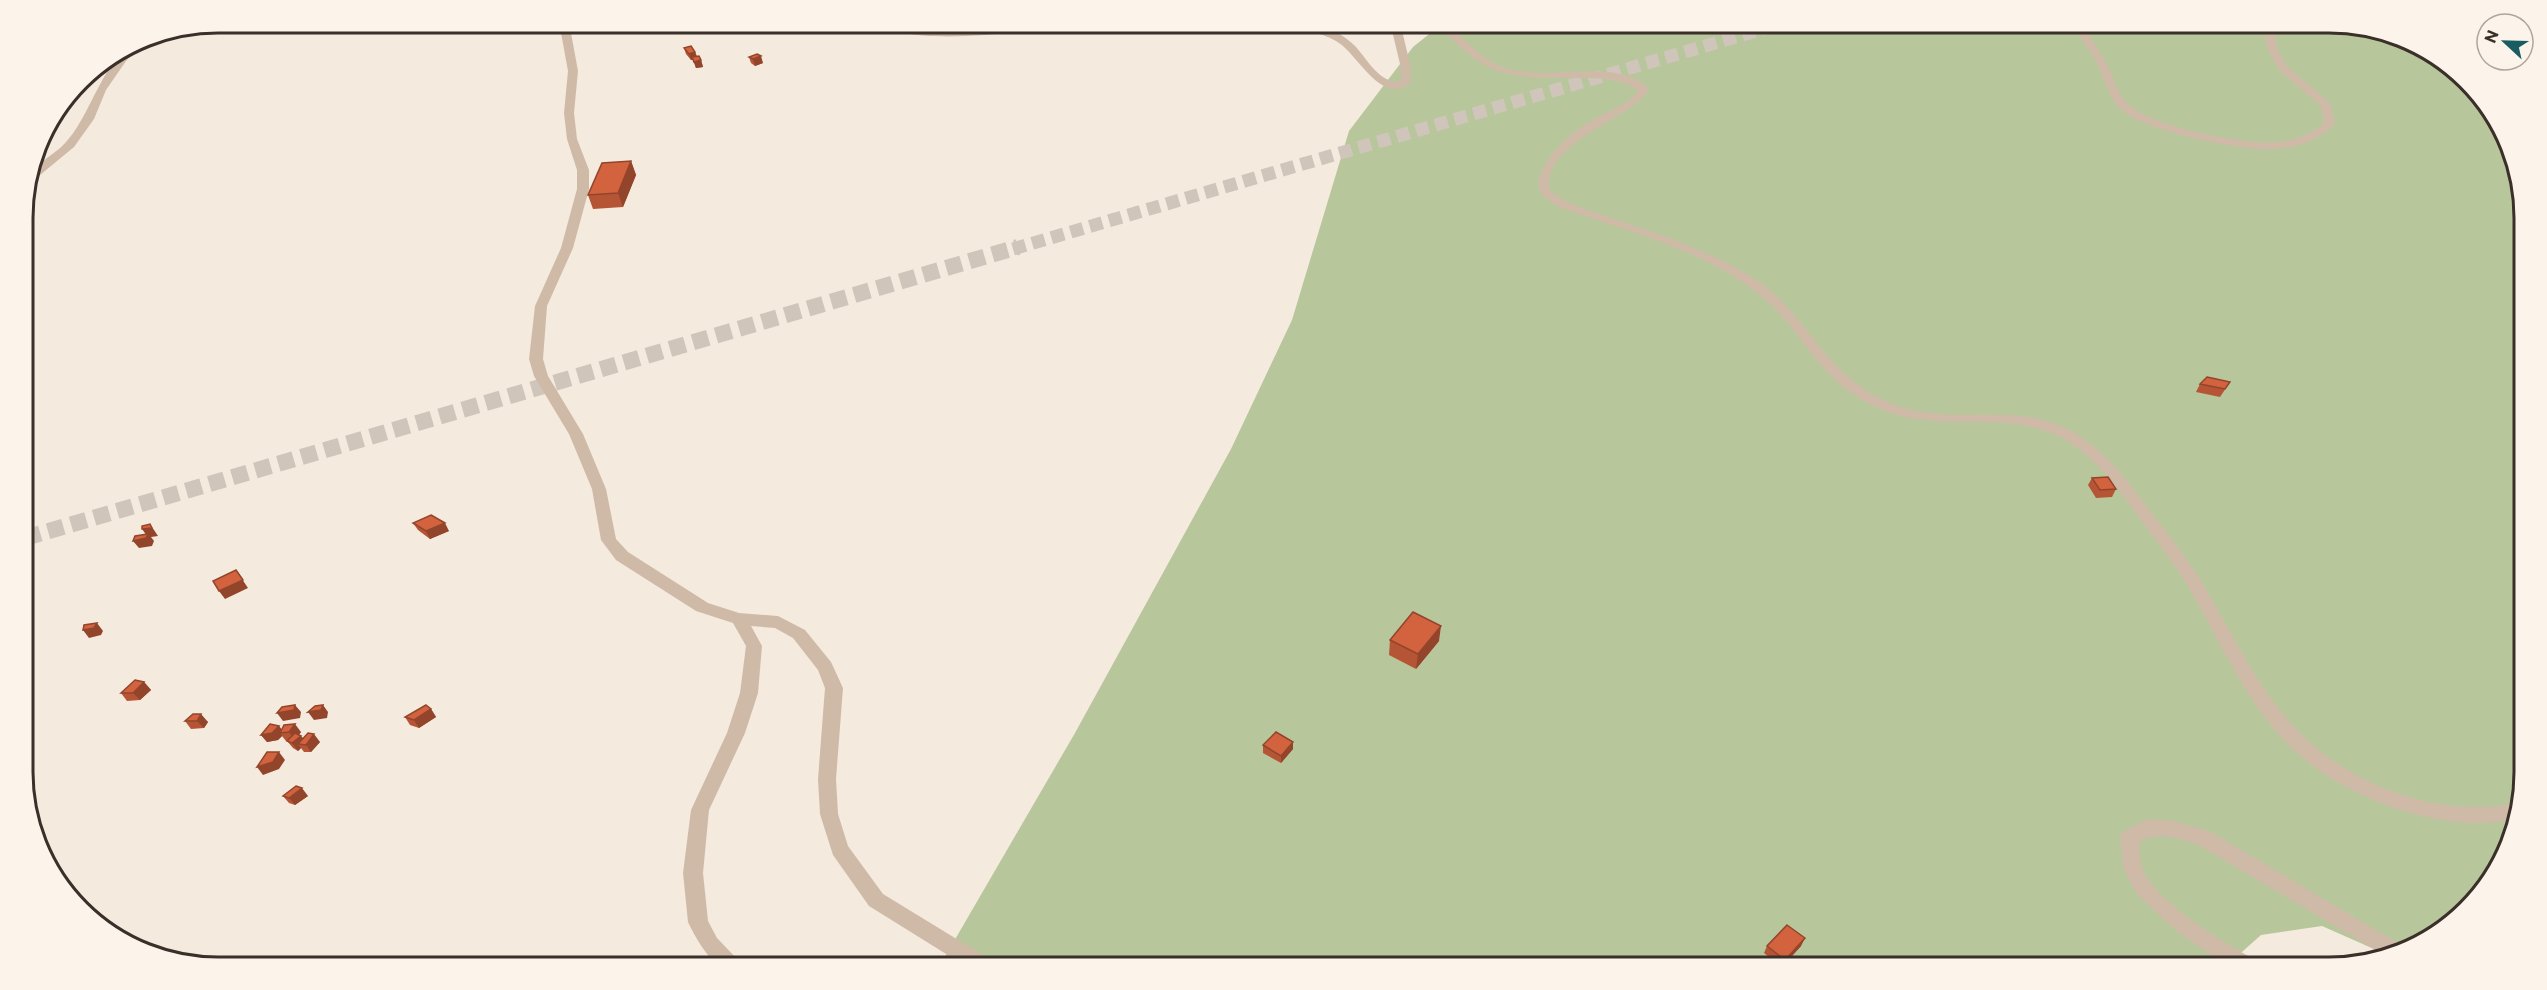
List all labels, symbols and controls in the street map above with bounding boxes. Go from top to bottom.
north arrow [2475,12,2535,72]
text: N [2480,27,2502,45]

